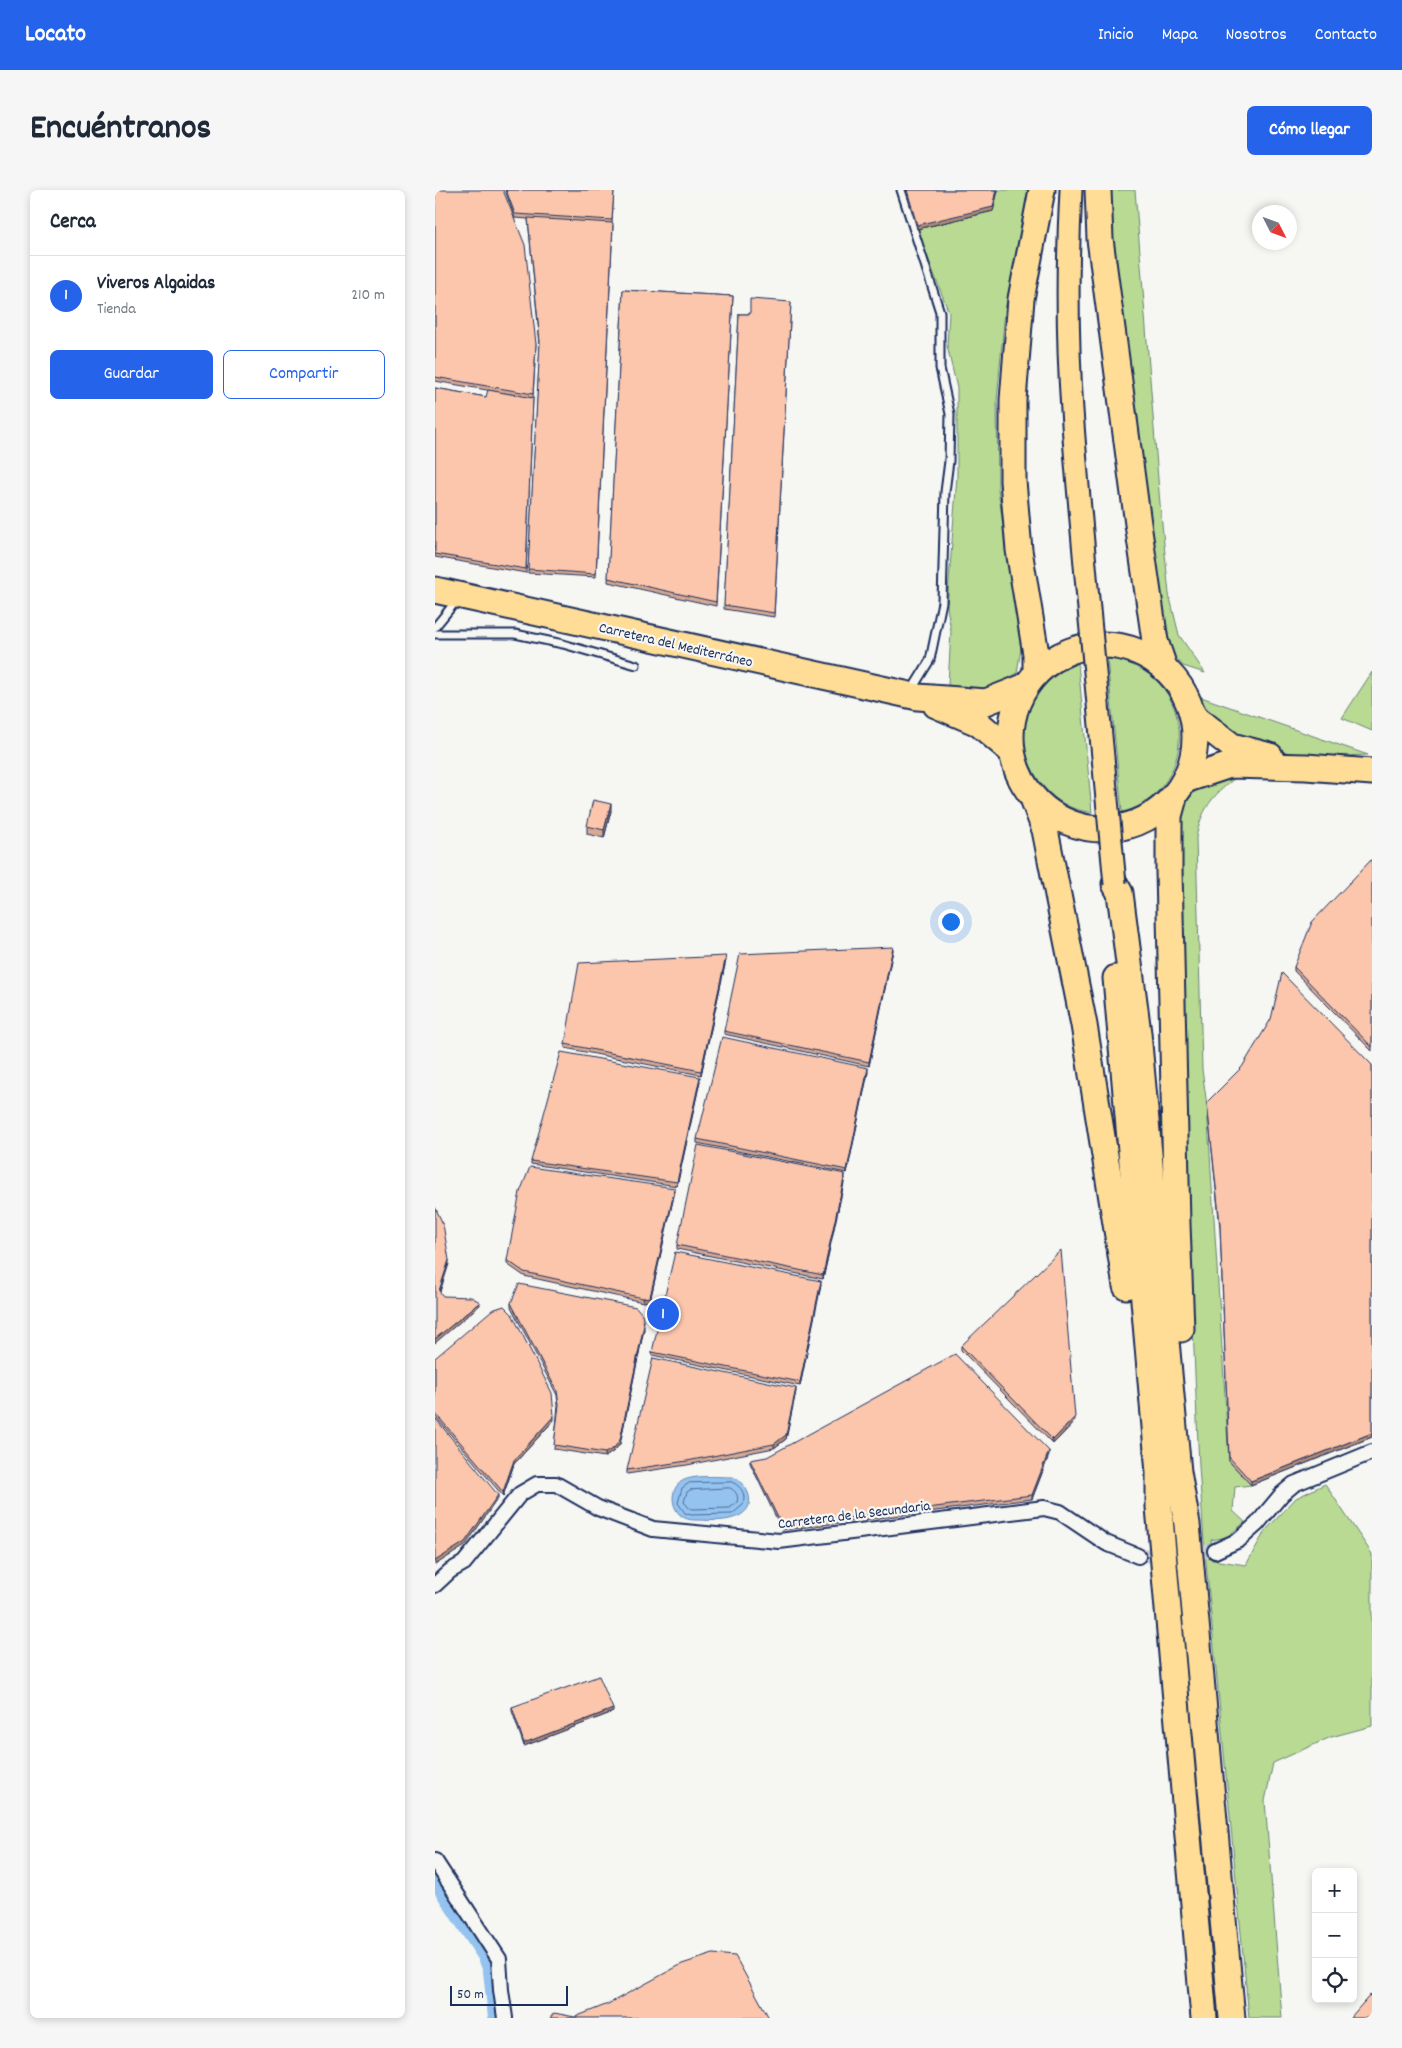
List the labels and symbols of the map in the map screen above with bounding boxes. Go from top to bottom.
north arrow [1252,205,1297,250]
street label: Carretera del Mediterráneo [597,618,755,674]
your location [938,909,964,935]
pin: 1 [647,1295,679,1333]
street label: Carretera de la Secundaria [777,1496,933,1536]
scale bar [450,1983,567,2006]

